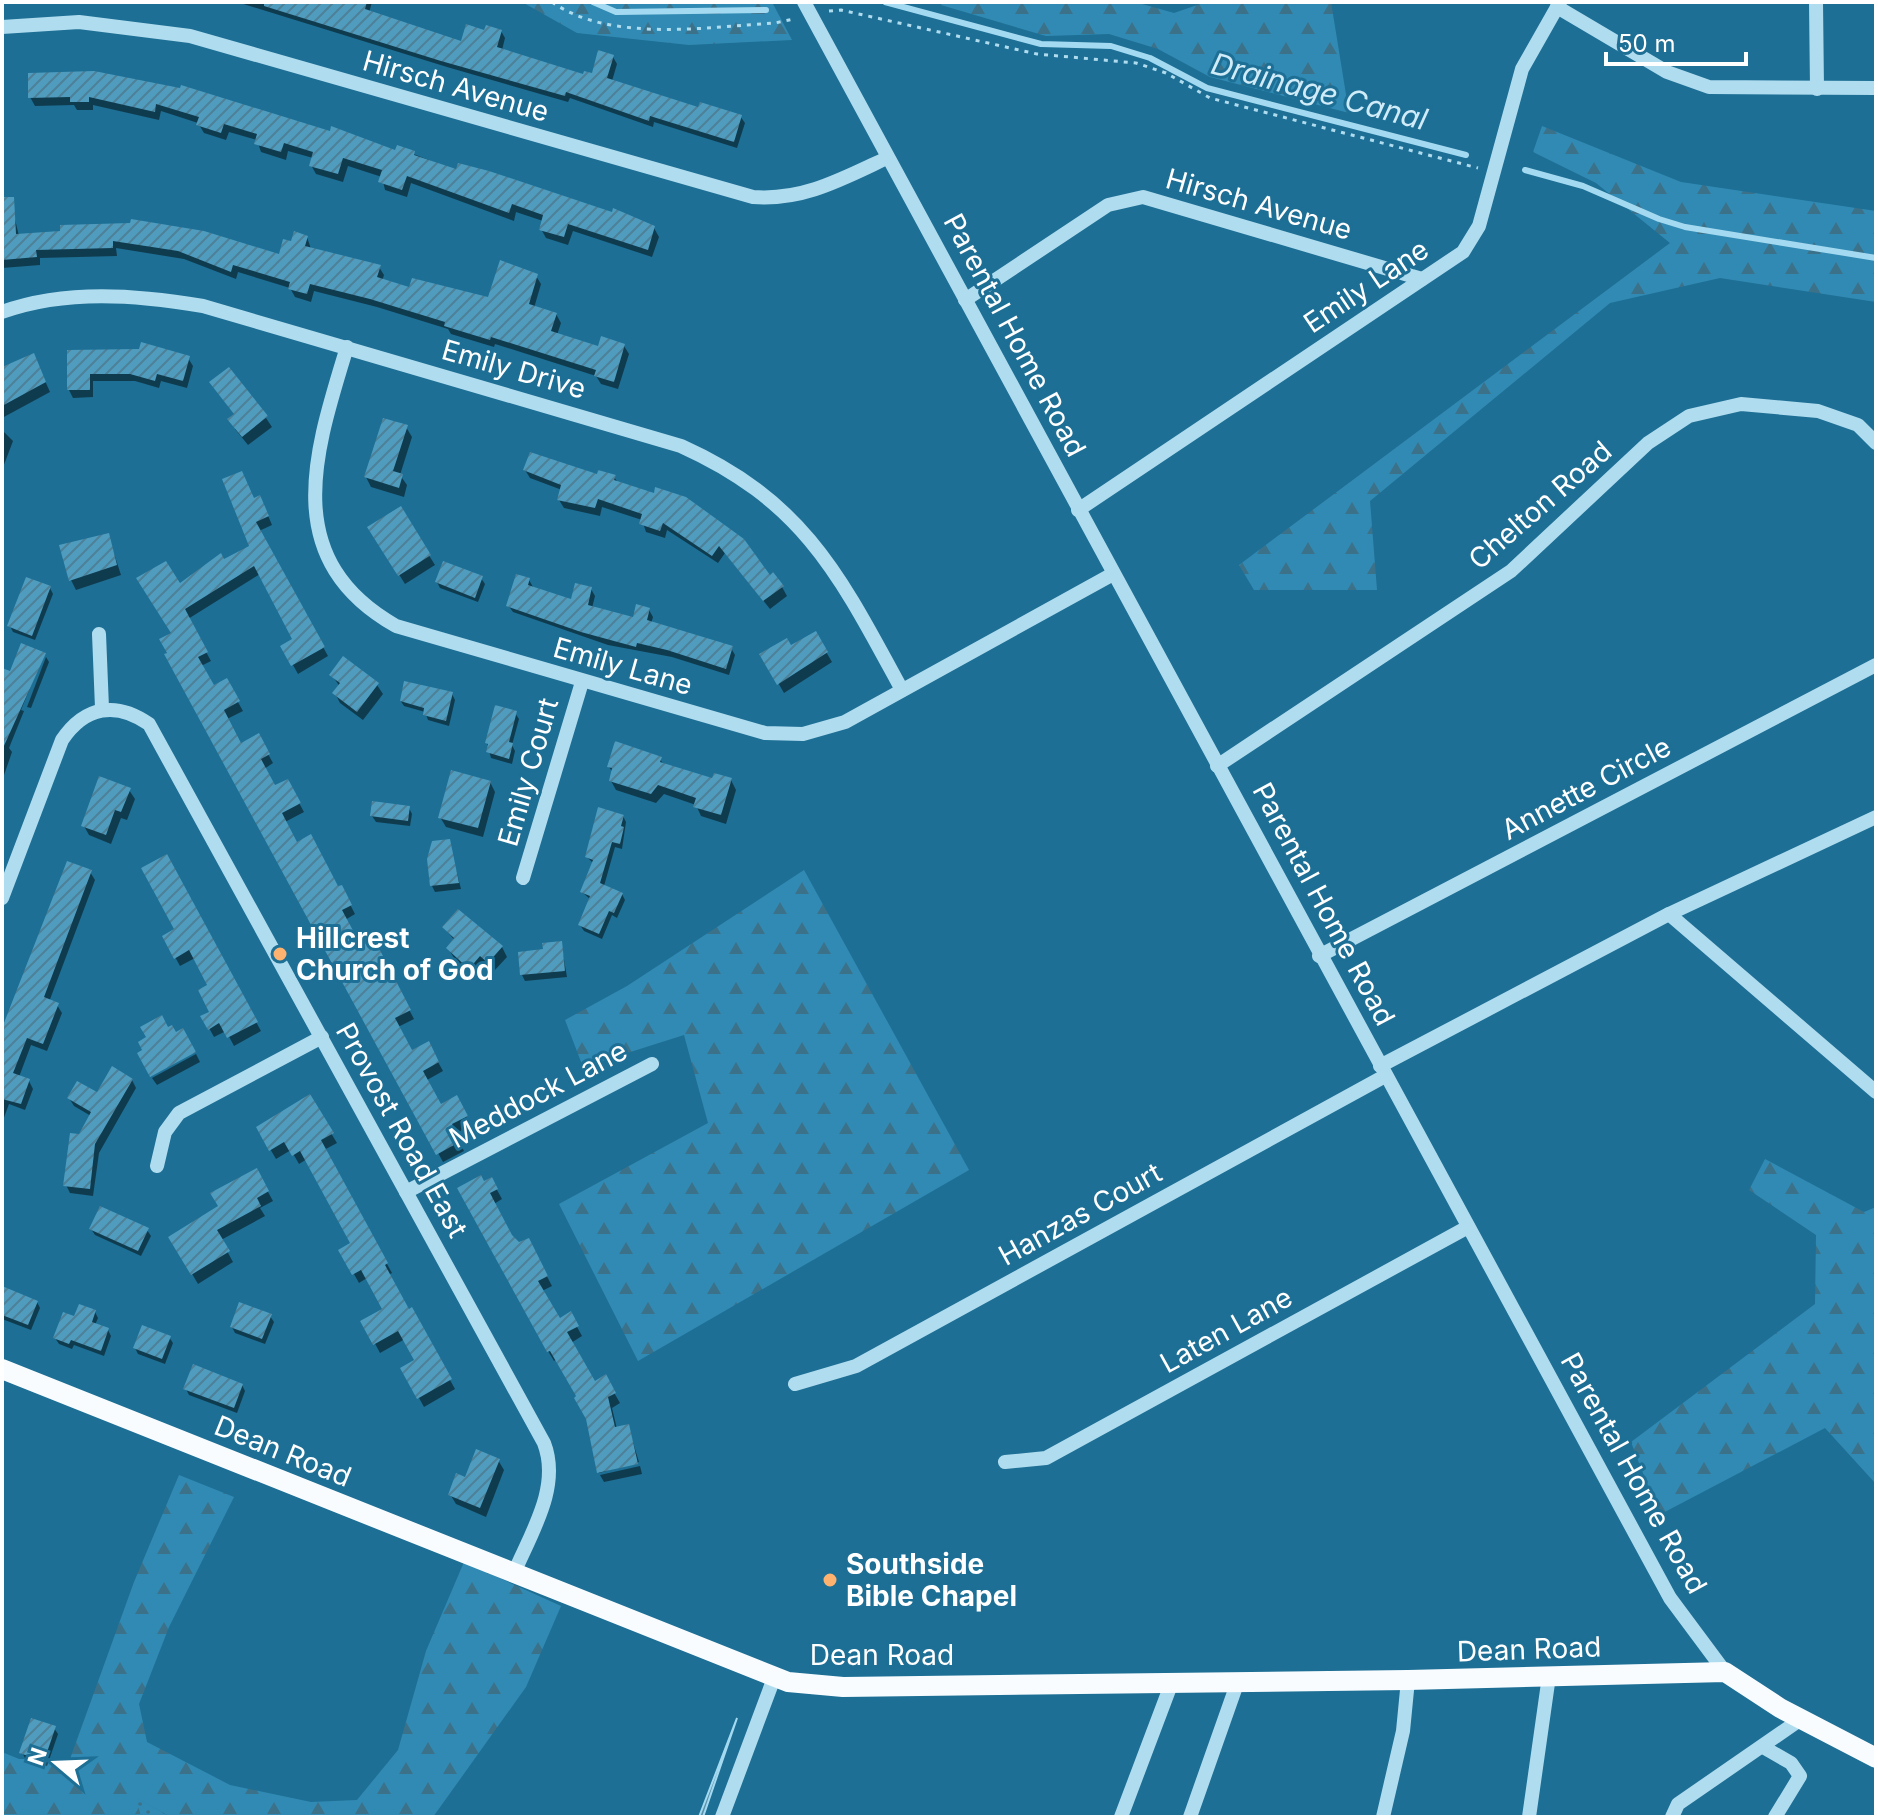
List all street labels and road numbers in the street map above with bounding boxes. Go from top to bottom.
street label: Hirsch Avenue [359,43,553,129]
street label: Hirsch Avenue [1162,161,1356,247]
street label: Parental Home Road [937,208,1093,462]
street label: Emily Lane [1297,232,1435,340]
street label: Emily Drive [438,332,590,406]
street label: Chelton Road [1462,434,1618,576]
street label: Emily Lane [550,630,696,702]
street label: Emily Court [491,694,565,850]
street label: Annette Circle [1496,729,1676,847]
street label: Parental Home Road [1246,777,1402,1031]
street label: Provost Road East [329,1017,475,1243]
street label: Meddock Lane [443,1033,633,1155]
street label: Hanzas Court [993,1155,1167,1273]
street label: Laten Lane [1154,1280,1298,1380]
street label: Parental Home Road [1554,1347,1714,1599]
street label: Dean Road [210,1408,356,1494]
street label: Dean Road [1456,1629,1602,1669]
street label: Dean Road [810,1638,954,1672]

